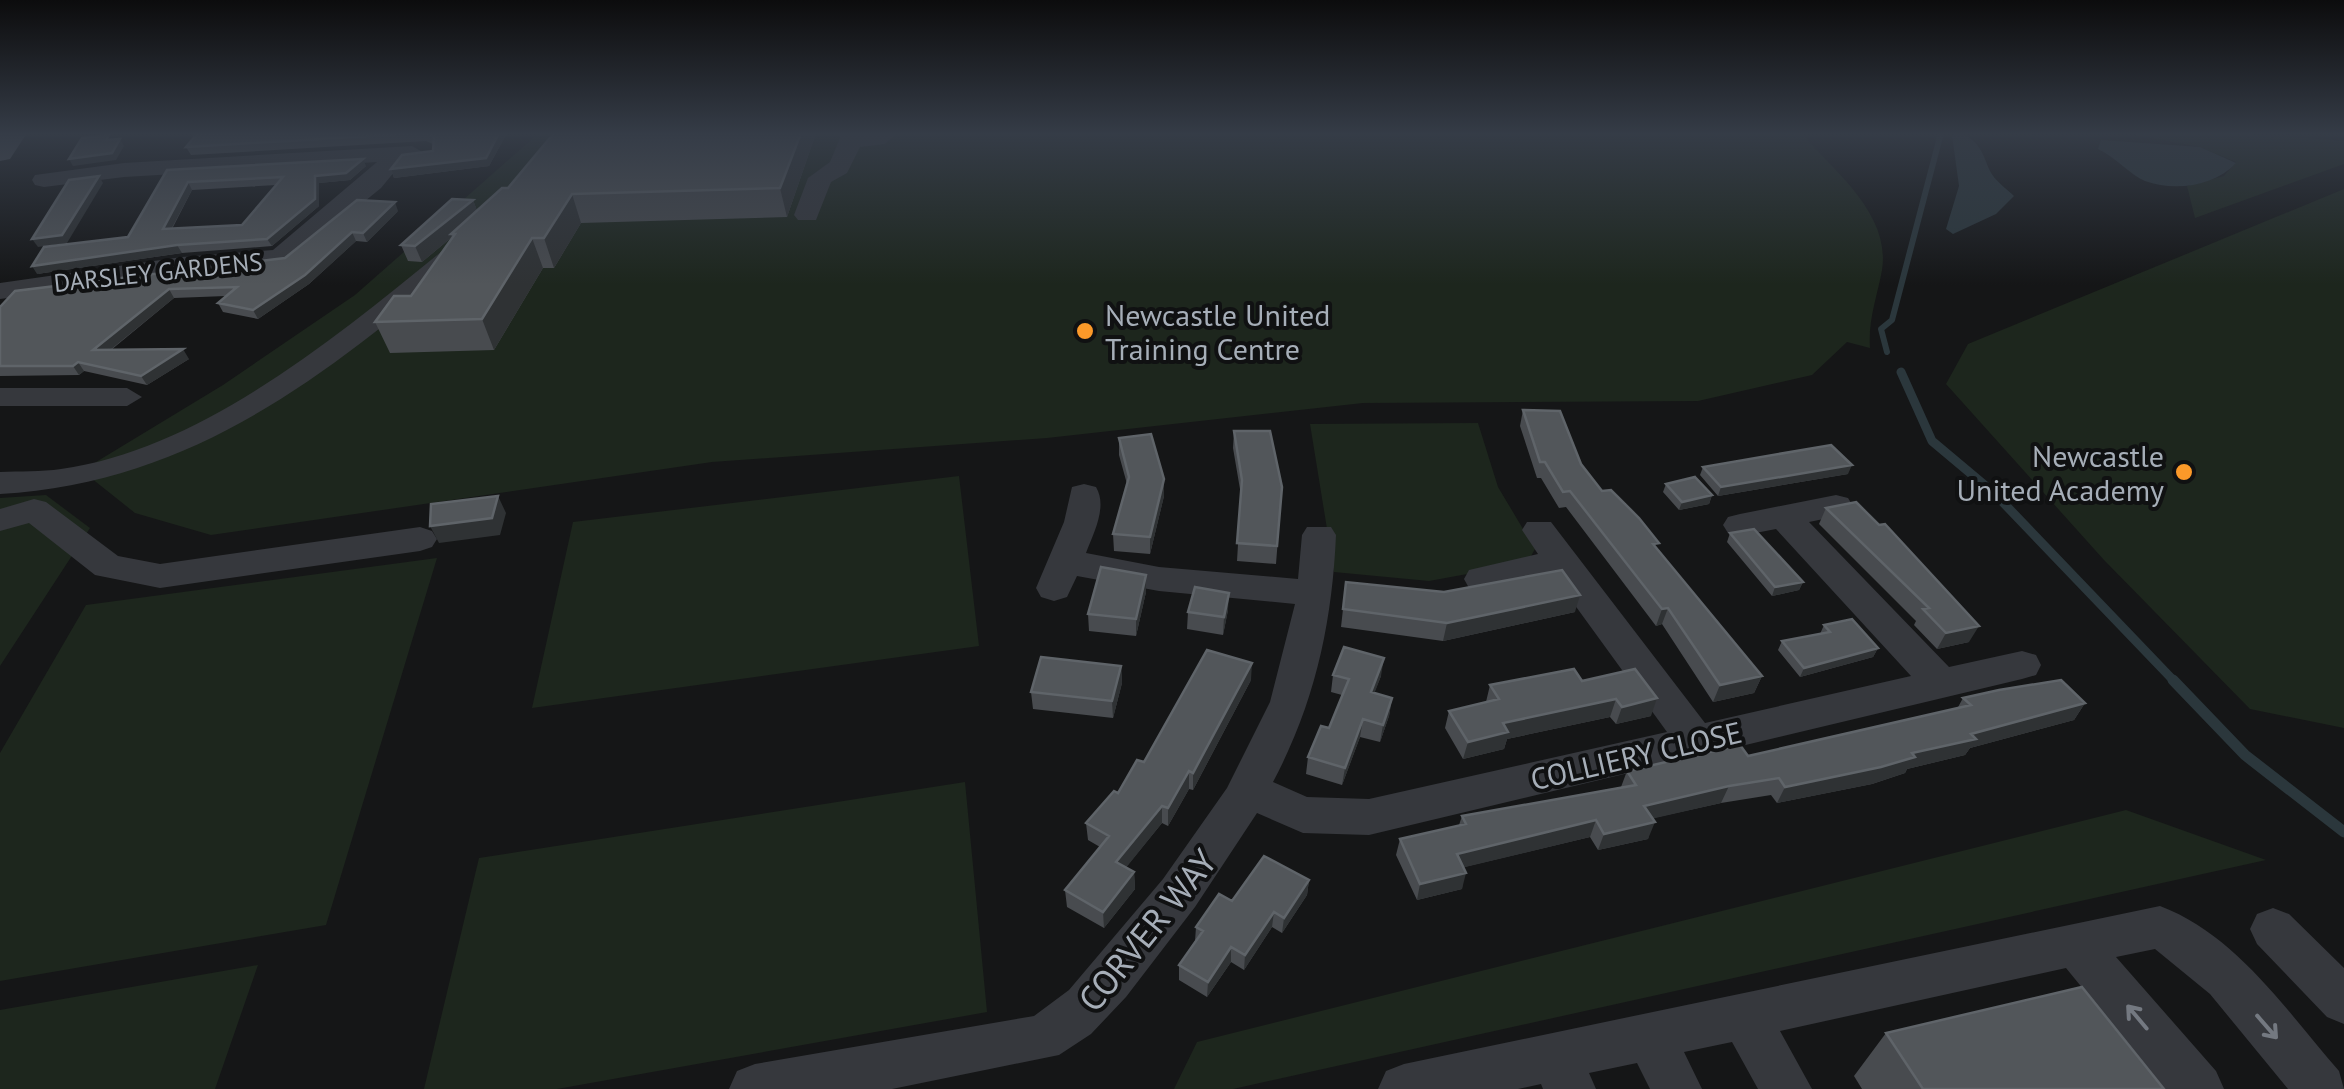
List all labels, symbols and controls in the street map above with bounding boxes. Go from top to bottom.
street label: DARSLEY GARDENS [52,245,264,299]
place label: Newcastle United Training Centre [1105,295,1330,368]
marker: Newcastle United Training Centre [1074,320,1096,342]
place label: Newcastle United Academy [1956,436,2164,509]
marker: Newcastle United Academy [2173,461,2195,483]
street label: COLLIERY CLOSE [1526,712,1746,798]
street label: CORVER WAY [1067,839,1227,1021]
one-way arrow [2126,1005,2149,1030]
one-way arrow [2255,1014,2278,1039]

